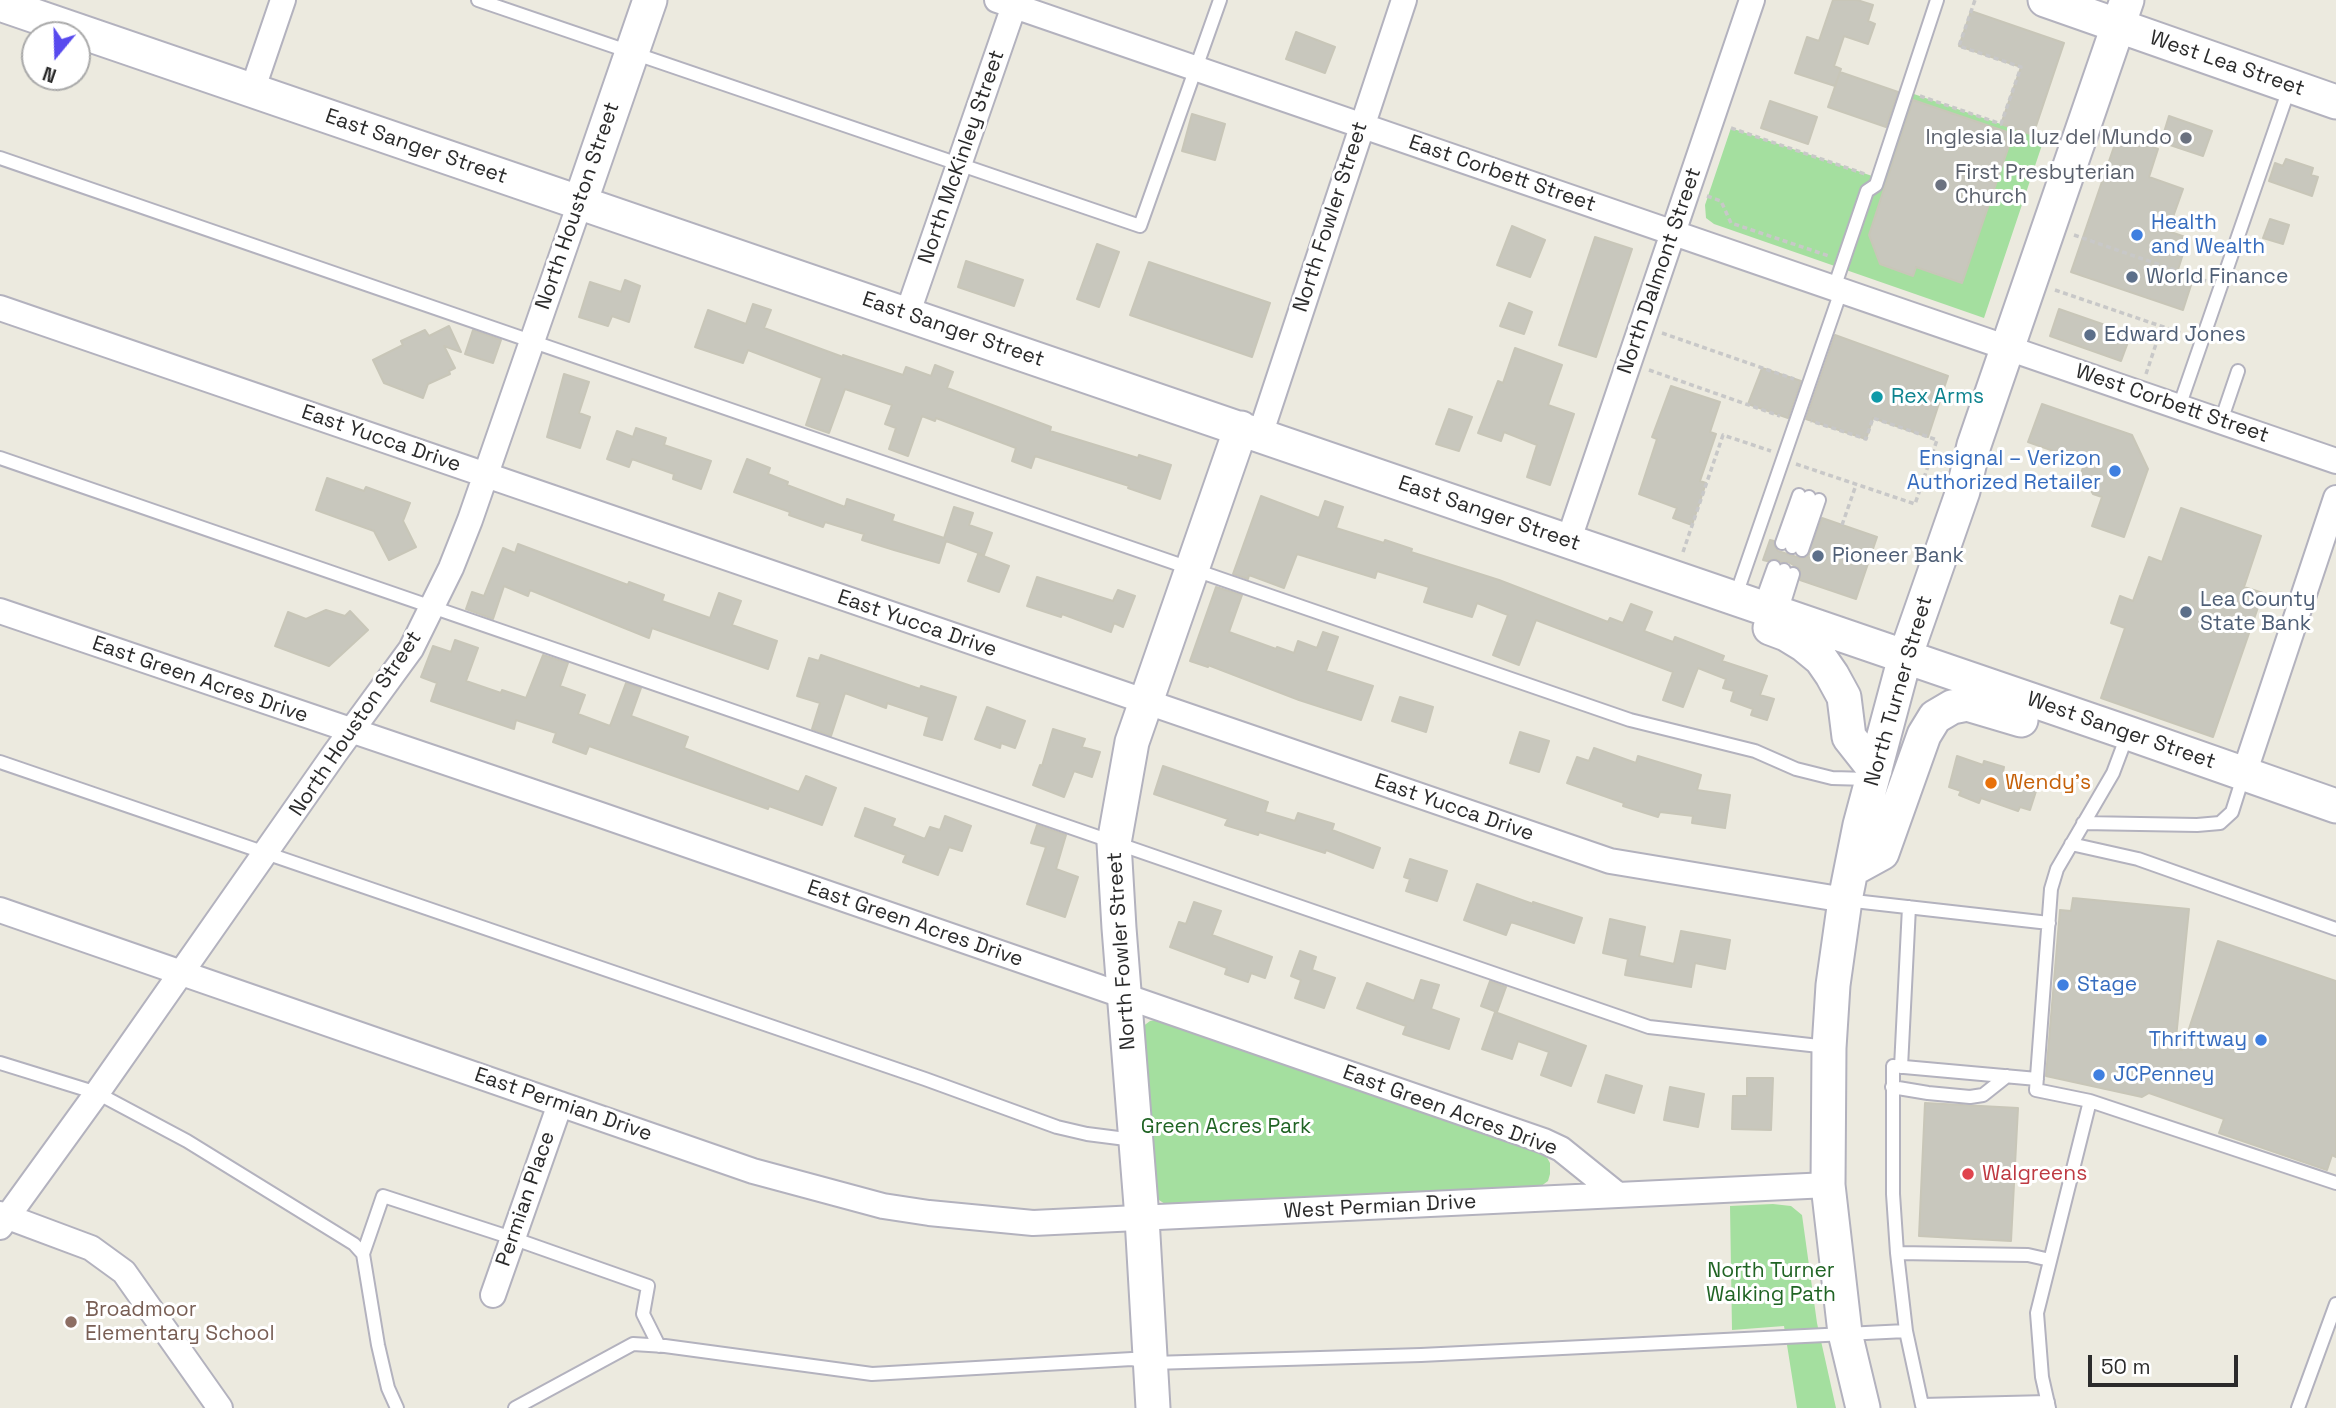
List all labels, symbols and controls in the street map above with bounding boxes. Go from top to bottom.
north arrow [21,21,91,91]
street label: West Lea Street [2146,26,2308,102]
street label: North McKinley Street [914,47,1010,267]
text: N [40,61,60,88]
street label: North Houston Street [531,99,625,313]
street label: East Sanger Street [322,104,510,190]
street label: North Fowler Street [1288,119,1374,315]
place label: Inglesia la luz del Mundo [1925,125,2172,151]
street label: East Corbett Street [1405,130,1599,218]
marker: Inglesia la luz del Mundo [2178,130,2194,146]
place label: First Presbyterian Church [1955,160,2135,210]
street label: North Dalmont Street [1613,164,1707,378]
marker: First Presbyterian Church [1933,177,1949,193]
place label: Health and Wealth [2151,210,2265,260]
marker: Health and Wealth [2129,227,2145,243]
place label: World Finance [2146,264,2288,290]
marker: World Finance [2124,269,2140,285]
street label: East Sanger Street [859,287,1047,373]
place label: Edward Jones [2104,322,2246,348]
marker: Edward Jones [2082,327,2098,343]
street label: West Corbett Street [2072,359,2272,449]
place label: Rex Arms [1891,384,1984,410]
marker: Rex Arms [1869,389,1885,405]
street label: East Yucca Drive [298,400,464,478]
place label: Ensignal – Verizon Authorized Retailer [1907,446,2101,496]
marker: Ensignal – Verizon Authorized Retailer [2107,463,2123,479]
street label: East Sanger Street [1395,471,1583,557]
place label: Pioneer Bank [1832,543,1964,569]
marker: Pioneer Bank [1810,548,1826,564]
street label: East Yucca Drive [834,585,1000,663]
place label: Lea County State Bank [2200,587,2316,637]
street label: North Turner Street [1860,593,1938,789]
marker: Lea County State Bank [2178,604,2194,620]
street label: North Houston Street [285,627,427,821]
street label: East Green Acres Drive [89,631,311,729]
street label: West Sanger Street [2023,687,2219,775]
street label: East Yucca Drive [1371,769,1537,847]
place label: Wendy's [2005,770,2091,796]
marker: Wendy's [1983,775,1999,791]
street label: North Fowler Street [1103,851,1141,1051]
street label: East Green Acres Drive [804,875,1026,973]
place label: Stage [2077,972,2137,998]
marker: Stage [2055,977,2071,993]
place label: Thriftway [2149,1027,2247,1053]
marker: Thriftway [2253,1032,2269,1048]
street label: East Green Acres Drive [1339,1060,1561,1162]
place label: JCPenney [2113,1062,2214,1088]
street label: East Permian Drive [471,1063,655,1147]
marker: JCPenney [2091,1067,2107,1083]
park label: Green Acres Park [1141,1114,1311,1140]
street label: Permian Place [491,1128,561,1270]
place label: Walgreens [1982,1161,2087,1187]
marker: Walgreens [1960,1166,1976,1182]
street label: West Permian Drive [1283,1189,1477,1225]
park label: North Turner Walking Path [1706,1258,1836,1308]
place label: Broadmoor Elementary School [85,1297,275,1347]
marker: Broadmoor Elementary School [63,1314,79,1330]
scale bar [2091,1342,2242,1386]
text: 50 m [2101,1353,2151,1380]

